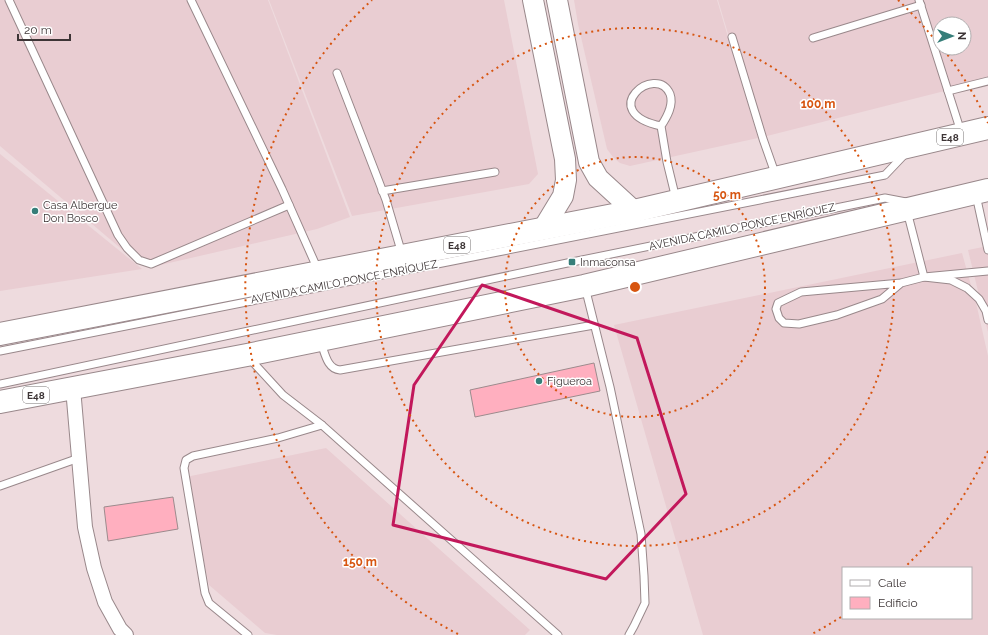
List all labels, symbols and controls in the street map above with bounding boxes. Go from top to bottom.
scale bar [18,16,70,42]
north arrow [932,16,972,56]
text: 20 m [24,23,52,37]
text: N [955,32,968,40]
text: 100 m [801,97,835,111]
road number: E48 [937,129,963,145]
text: 50 m [713,188,741,202]
place label: Casa Albergue Don Bosco [43,199,118,225]
street label: AVENIDA CAMILO PONCE ENRÍQUEZ [648,200,836,253]
marker: Casa Albergue Don Bosco [30,206,40,216]
road number: E48 [444,237,470,253]
street label: AVENIDA CAMILO PONCE ENRÍQUEZ [249,256,439,307]
place label: Inmaconsa [580,256,636,269]
marker: Inmaconsa [567,257,577,267]
centre of rings [628,280,642,294]
place label: Figueroa [547,375,592,388]
marker: Figueroa [534,376,544,386]
road number: E48 [23,387,49,403]
text: 150 m [343,555,377,569]
legend [842,567,972,619]
text: Calle [878,576,906,590]
text: Edificio [878,596,918,610]

